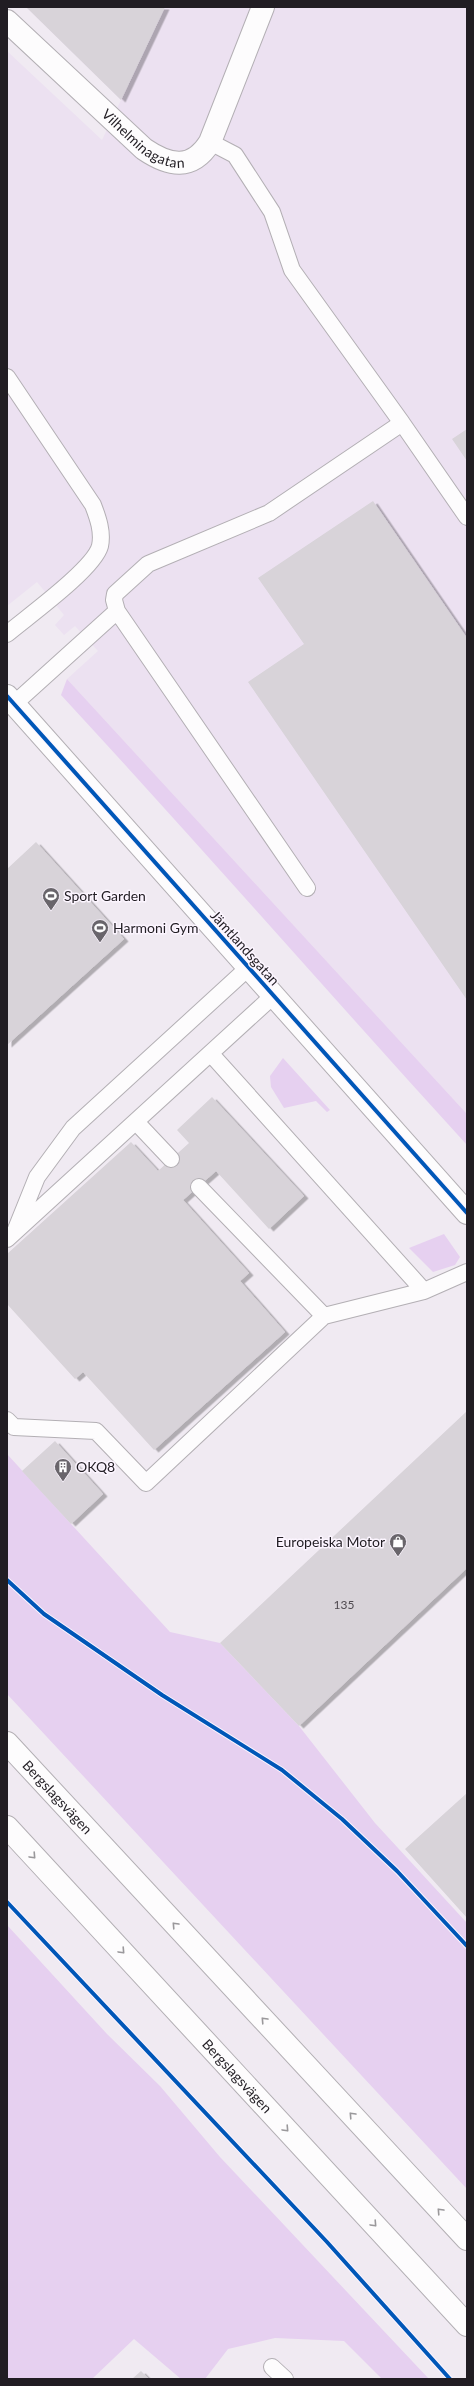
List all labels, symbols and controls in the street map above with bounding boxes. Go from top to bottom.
street label: Vilhelminagatan [99,105,185,171]
sports icon: Sport Garden [41,886,61,911]
place label: Sport Garden [64,887,146,904]
street label: Jämtlandsgatan [207,907,283,989]
sports icon: Harmoni Gym [90,918,110,943]
place label: Harmoni Gym [113,919,198,936]
building icon: OKQ8 [53,1457,73,1482]
place label: OKQ8 [76,1458,115,1475]
shop icon: Europeiska Motor [388,1532,408,1557]
place label: Europeiska Motor [276,1533,385,1550]
house number: 135 [334,1597,354,1612]
street label: Bergslagsvägen [19,1756,96,1837]
one-way arrow [29,1851,36,1859]
one-way arrow [173,1922,180,1929]
one-way arrow [117,1946,124,1954]
one-way arrow [261,2017,269,2025]
street label: Bergslagsvägen [199,2035,276,2116]
one-way arrow [349,2112,357,2120]
one-way arrow [281,2124,289,2132]
one-way arrow [438,2208,445,2215]
one-way arrow [369,2220,376,2227]

